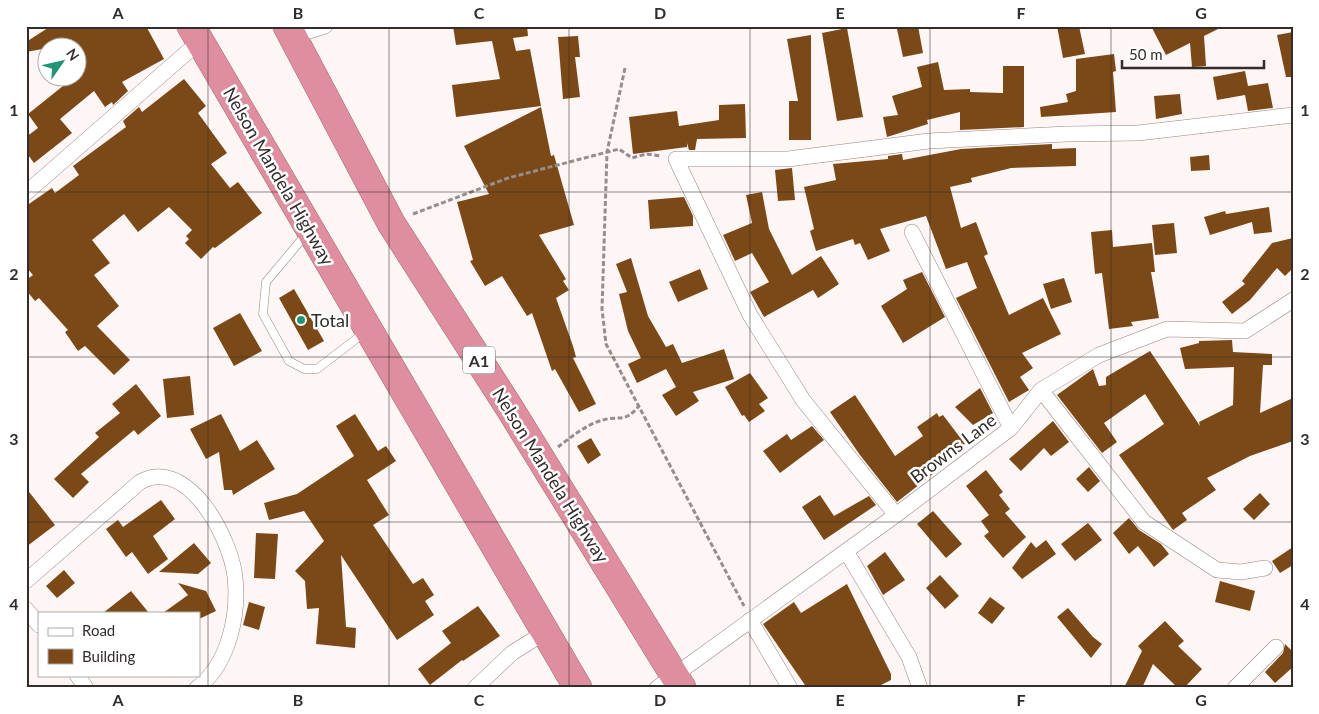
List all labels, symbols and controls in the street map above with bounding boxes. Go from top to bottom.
text: A [111,3,124,22]
text: B [293,3,303,22]
text: C [474,3,485,22]
text: D [654,3,666,22]
text: E [835,3,845,22]
text: F [1016,3,1026,22]
text: G [1195,3,1207,22]
north arrow [38,38,88,88]
scale bar [1122,38,1264,70]
text: N [63,45,83,64]
text: 50 m [1129,45,1163,63]
street label: Nelson Mandela Highway [219,83,339,270]
text: 1 [9,100,19,119]
text: 1 [1300,100,1310,119]
text: 2 [9,264,19,283]
text: 2 [1300,264,1310,283]
place label: Total [311,309,349,331]
marker: Total [295,314,307,326]
road number: A1 [463,346,495,374]
street label: Nelson Mandela Highway [488,384,614,567]
street label: Browns Lane [906,409,1000,487]
text: 3 [9,429,19,448]
text: 3 [1300,429,1310,448]
text: 4 [9,594,19,613]
text: 4 [1300,594,1310,613]
legend [38,612,200,676]
text: Road [82,621,115,639]
text: Building [82,647,135,665]
text: A [111,690,124,709]
text: B [293,690,303,709]
text: C [474,690,485,709]
text: D [654,690,666,709]
text: E [835,690,845,709]
text: F [1016,690,1026,709]
text: G [1195,690,1207,709]

